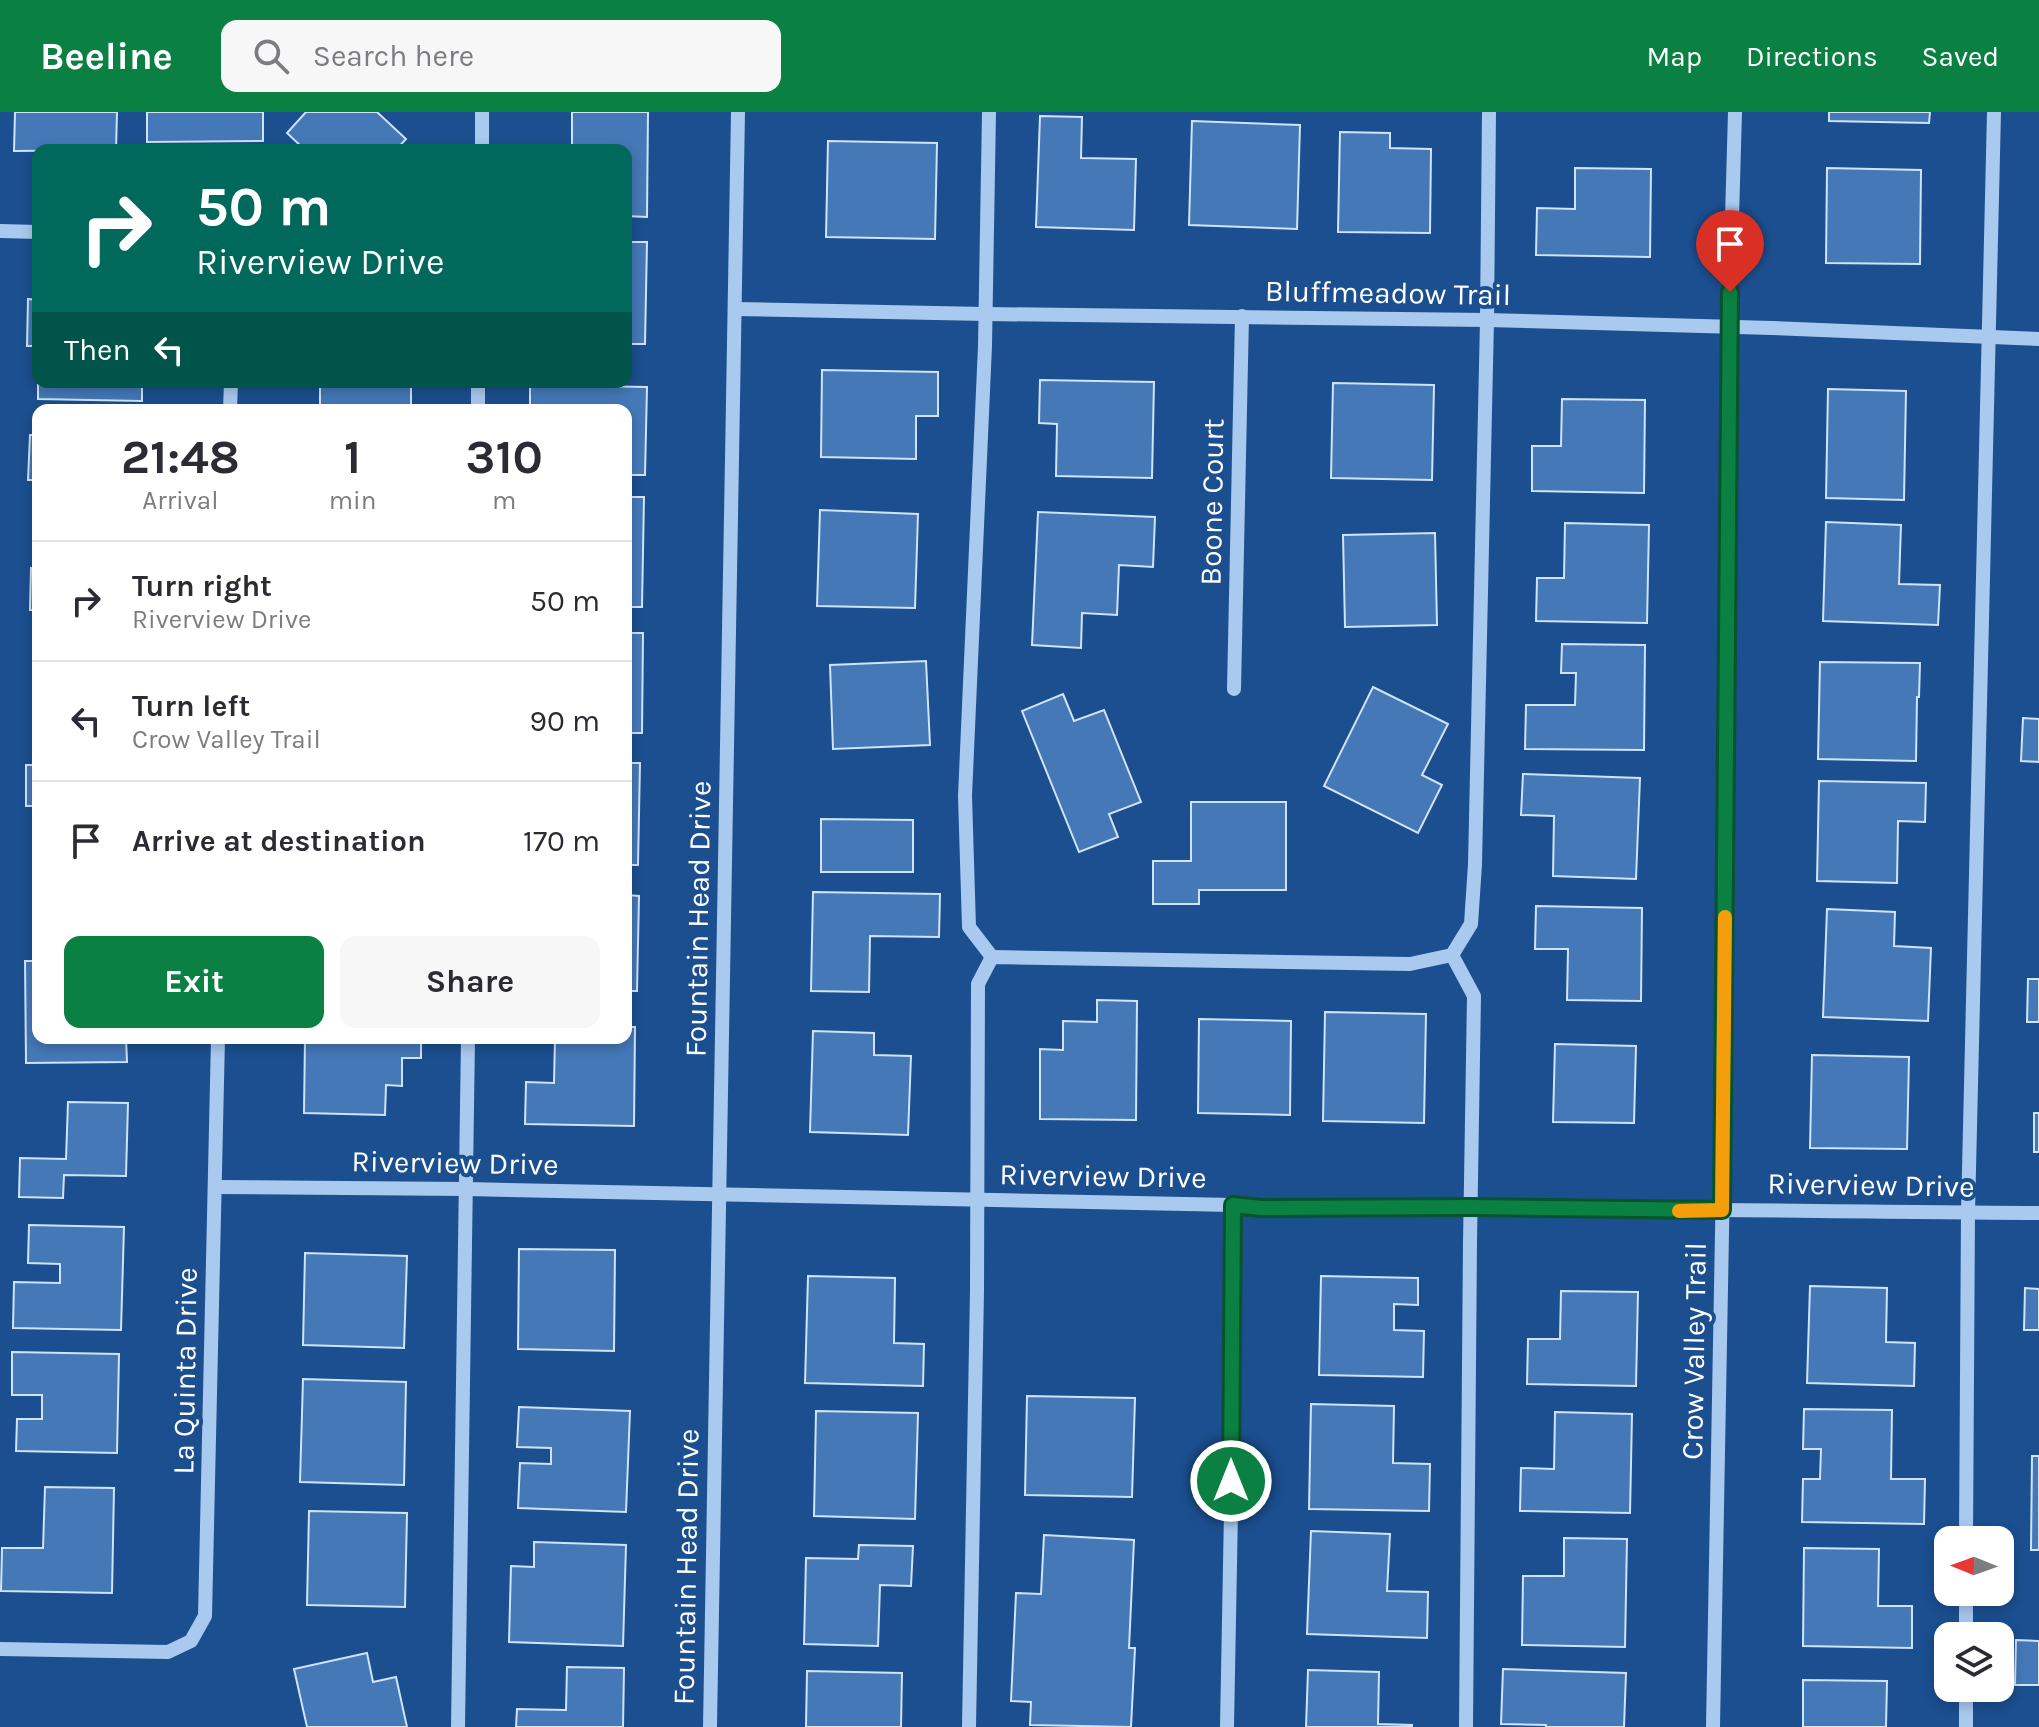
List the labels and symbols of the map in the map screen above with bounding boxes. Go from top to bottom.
pin [1696,210,1764,292]
street label: Bluffmeadow Trail [1265,273,1511,313]
street label: Boone Court [1193,418,1231,586]
street label: Fountain Head Drive [678,780,718,1058]
street label: Riverview Drive [351,1143,559,1183]
street label: Riverview Drive [999,1156,1207,1196]
street label: Riverview Drive [1767,1165,1975,1205]
street label: Crow Valley Trail [1674,1242,1714,1460]
street label: La Quinta Drive [165,1267,205,1475]
street label: Fountain Head Drive [666,1428,706,1706]
position arrow [1189,1439,1273,1523]
north arrow [1934,1526,2014,1606]

